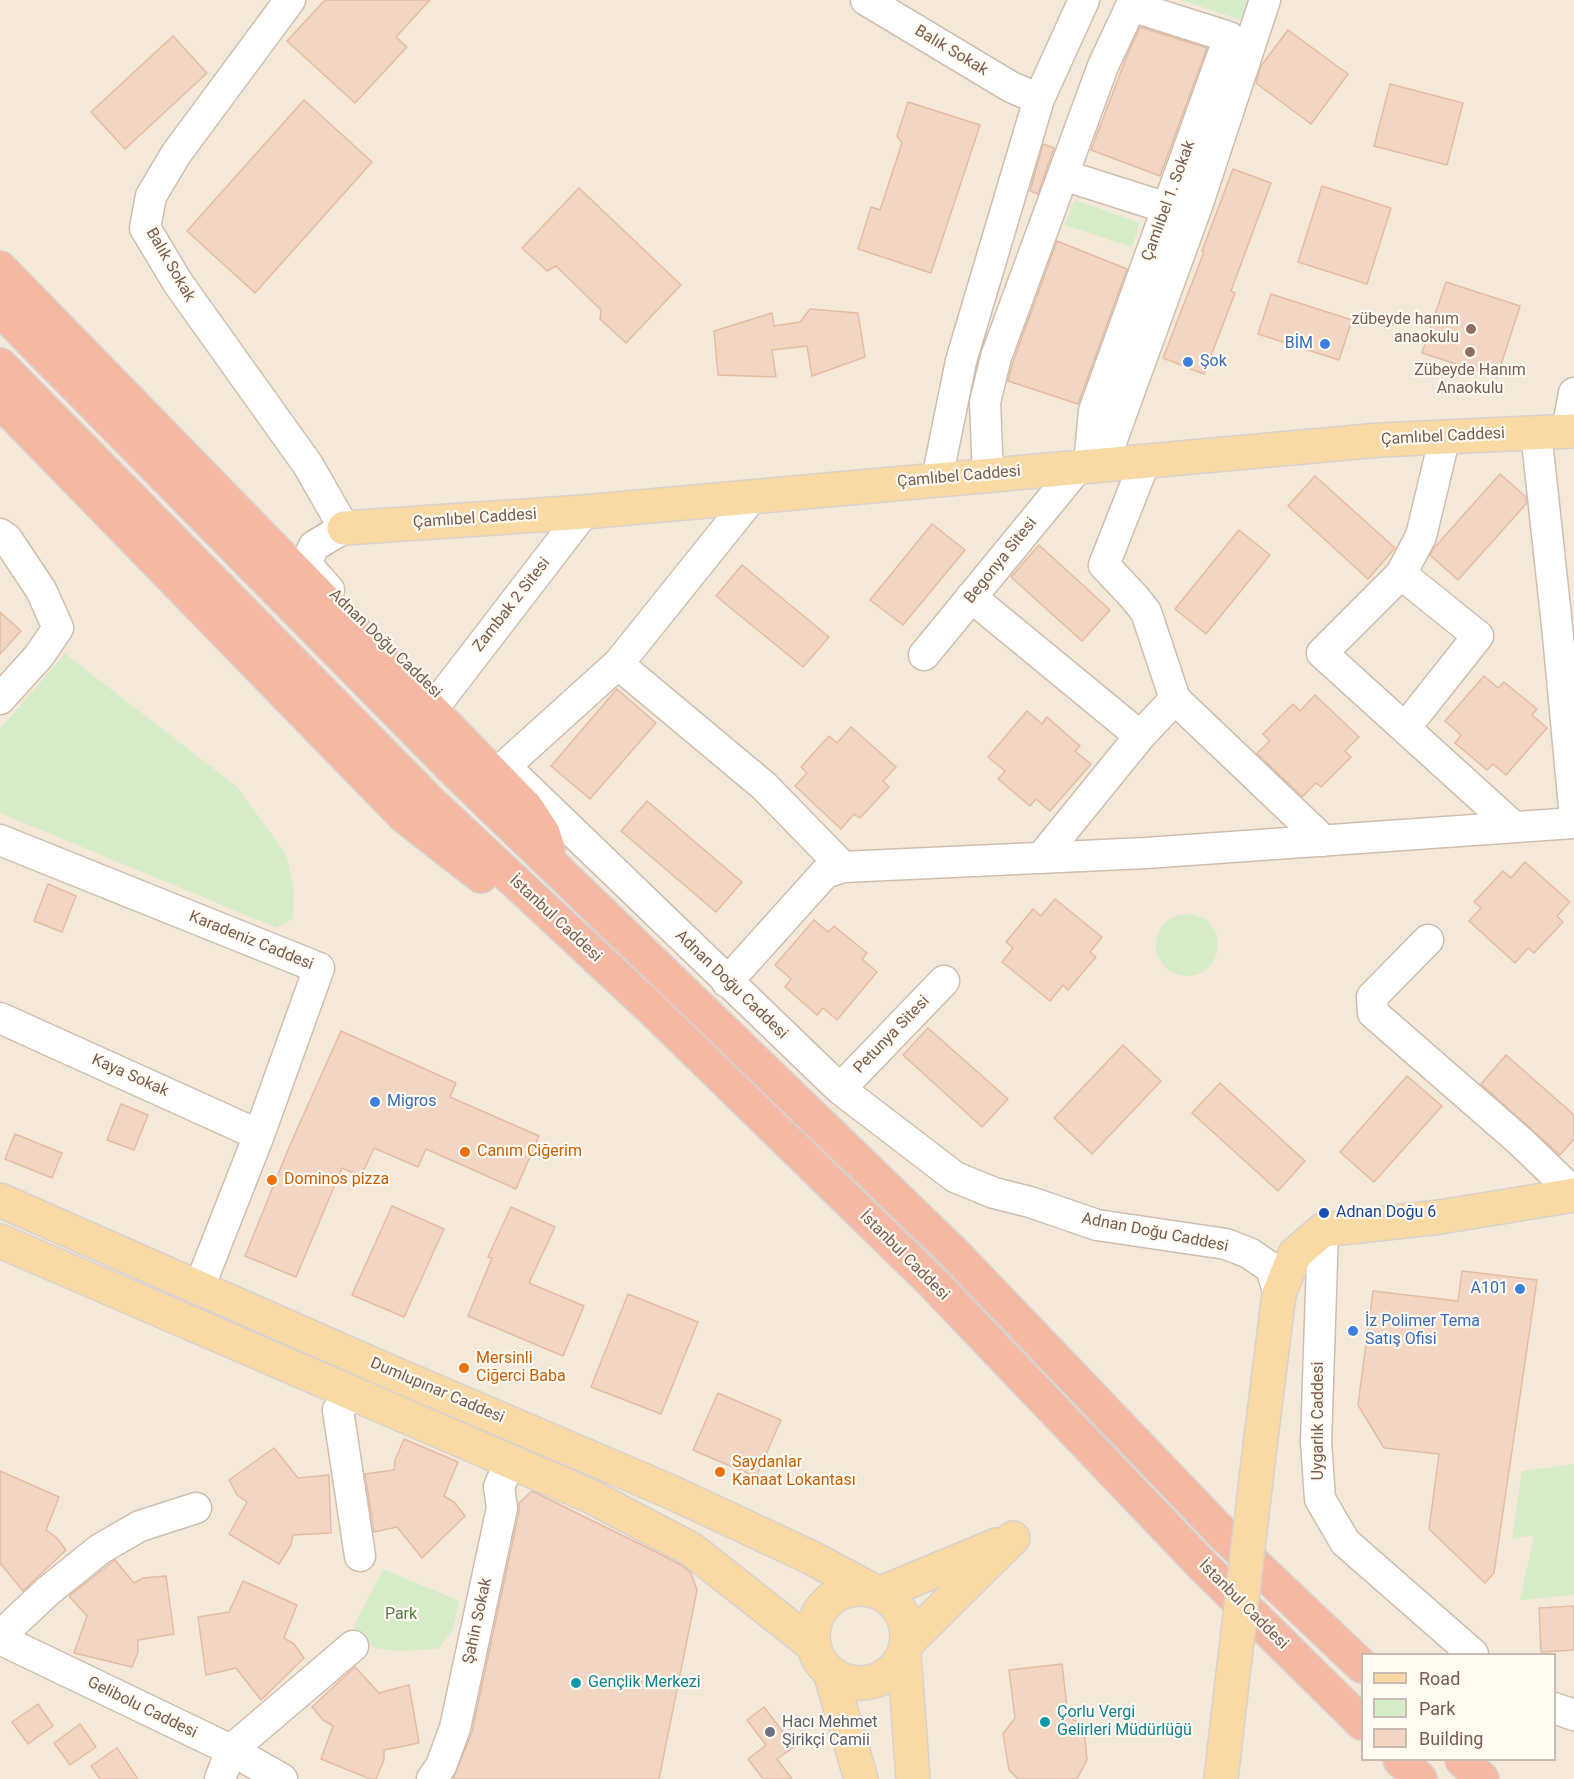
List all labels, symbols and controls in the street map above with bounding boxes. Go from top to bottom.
street label: Balık Sokak [911,22,991,80]
street label: Çamlıbel 1. Sokak [1138,138,1200,264]
street label: Balık Sokak [141,225,199,305]
place label: zübeyde hanım anaokulu [1352,310,1459,348]
marker: zübeyde hanım anaokulu [1464,322,1478,336]
place label: BİM [1285,334,1313,354]
marker: BİM [1318,337,1332,351]
marker: Zübeyde Hanım Anaokulu [1463,345,1477,359]
place label: Şok [1200,352,1227,372]
marker: Şok [1181,355,1195,369]
place label: Zübeyde Hanım Anaokulu [1414,361,1526,399]
street label: Çamlıbel Caddesi [1381,424,1505,450]
street label: Çamlıbel Caddesi [896,462,1022,492]
street label: Çamlıbel Caddesi [412,505,538,533]
street label: Begonya Sitesi [961,514,1041,608]
street label: Zambak 2 Sitesi [469,554,555,656]
street label: Adnan Doğu Caddesi [325,585,445,703]
street label: İstanbul Caddesi [505,871,605,967]
street label: Karadeniz Caddesi [186,907,316,975]
street label: Adnan Doğu Caddesi [671,926,791,1044]
street label: Petunya Sitesi [850,992,934,1078]
street label: Kaya Sokak [89,1050,171,1102]
place label: Migros [387,1092,436,1112]
marker: Migros [368,1095,382,1109]
place label: Canım Ciğerim [477,1142,582,1162]
marker: Canım Ciğerim [458,1145,472,1159]
place label: Dominos pizza [284,1170,389,1190]
marker: Dominos pizza [265,1173,279,1187]
place label: Adnan Doğu 6 [1336,1203,1436,1223]
marker: Adnan Doğu 6 [1317,1206,1331,1220]
street label: İstanbul Caddesi [855,1207,953,1305]
street label: Adnan Doğu Caddesi [1080,1209,1230,1257]
place label: A101 [1471,1279,1508,1299]
marker: A101 [1513,1282,1527,1296]
place label: İz Polimer Tema Satış Ofisi [1365,1312,1480,1350]
marker: İz Polimer Tema Satış Ofisi [1346,1324,1360,1338]
place label: Mersinli Ciğerci Baba [476,1349,566,1387]
street label: Dumlupınar Caddesi [367,1354,507,1428]
marker: Mersinli Ciğerci Baba [457,1361,471,1375]
street label: Uygarlık Caddesi [1309,1362,1329,1480]
place label: Saydanlar Kanaat Lokantası [732,1453,856,1491]
marker: Saydanlar Kanaat Lokantası [713,1465,727,1479]
street label: İstanbul Caddesi [1194,1556,1292,1654]
street label: Şahin Sokak [460,1576,496,1666]
park label: Park [385,1605,417,1625]
legend [1361,1653,1556,1761]
text: Road [1419,1668,1460,1689]
street label: Gelibolu Caddesi [84,1673,200,1743]
place label: Gençlik Merkezi [588,1673,701,1693]
marker: Gençlik Merkezi [569,1676,583,1690]
text: Park [1419,1698,1455,1719]
place label: Çorlu Vergi Gelirleri Müdürlüğü [1057,1703,1192,1741]
place label: Hacı Mehmet Şirikçi Camii [782,1713,877,1751]
marker: Çorlu Vergi Gelirleri Müdürlüğü [1038,1715,1052,1729]
marker: Hacı Mehmet Şirikçi Camii [763,1725,777,1739]
text: Building [1419,1728,1483,1749]

